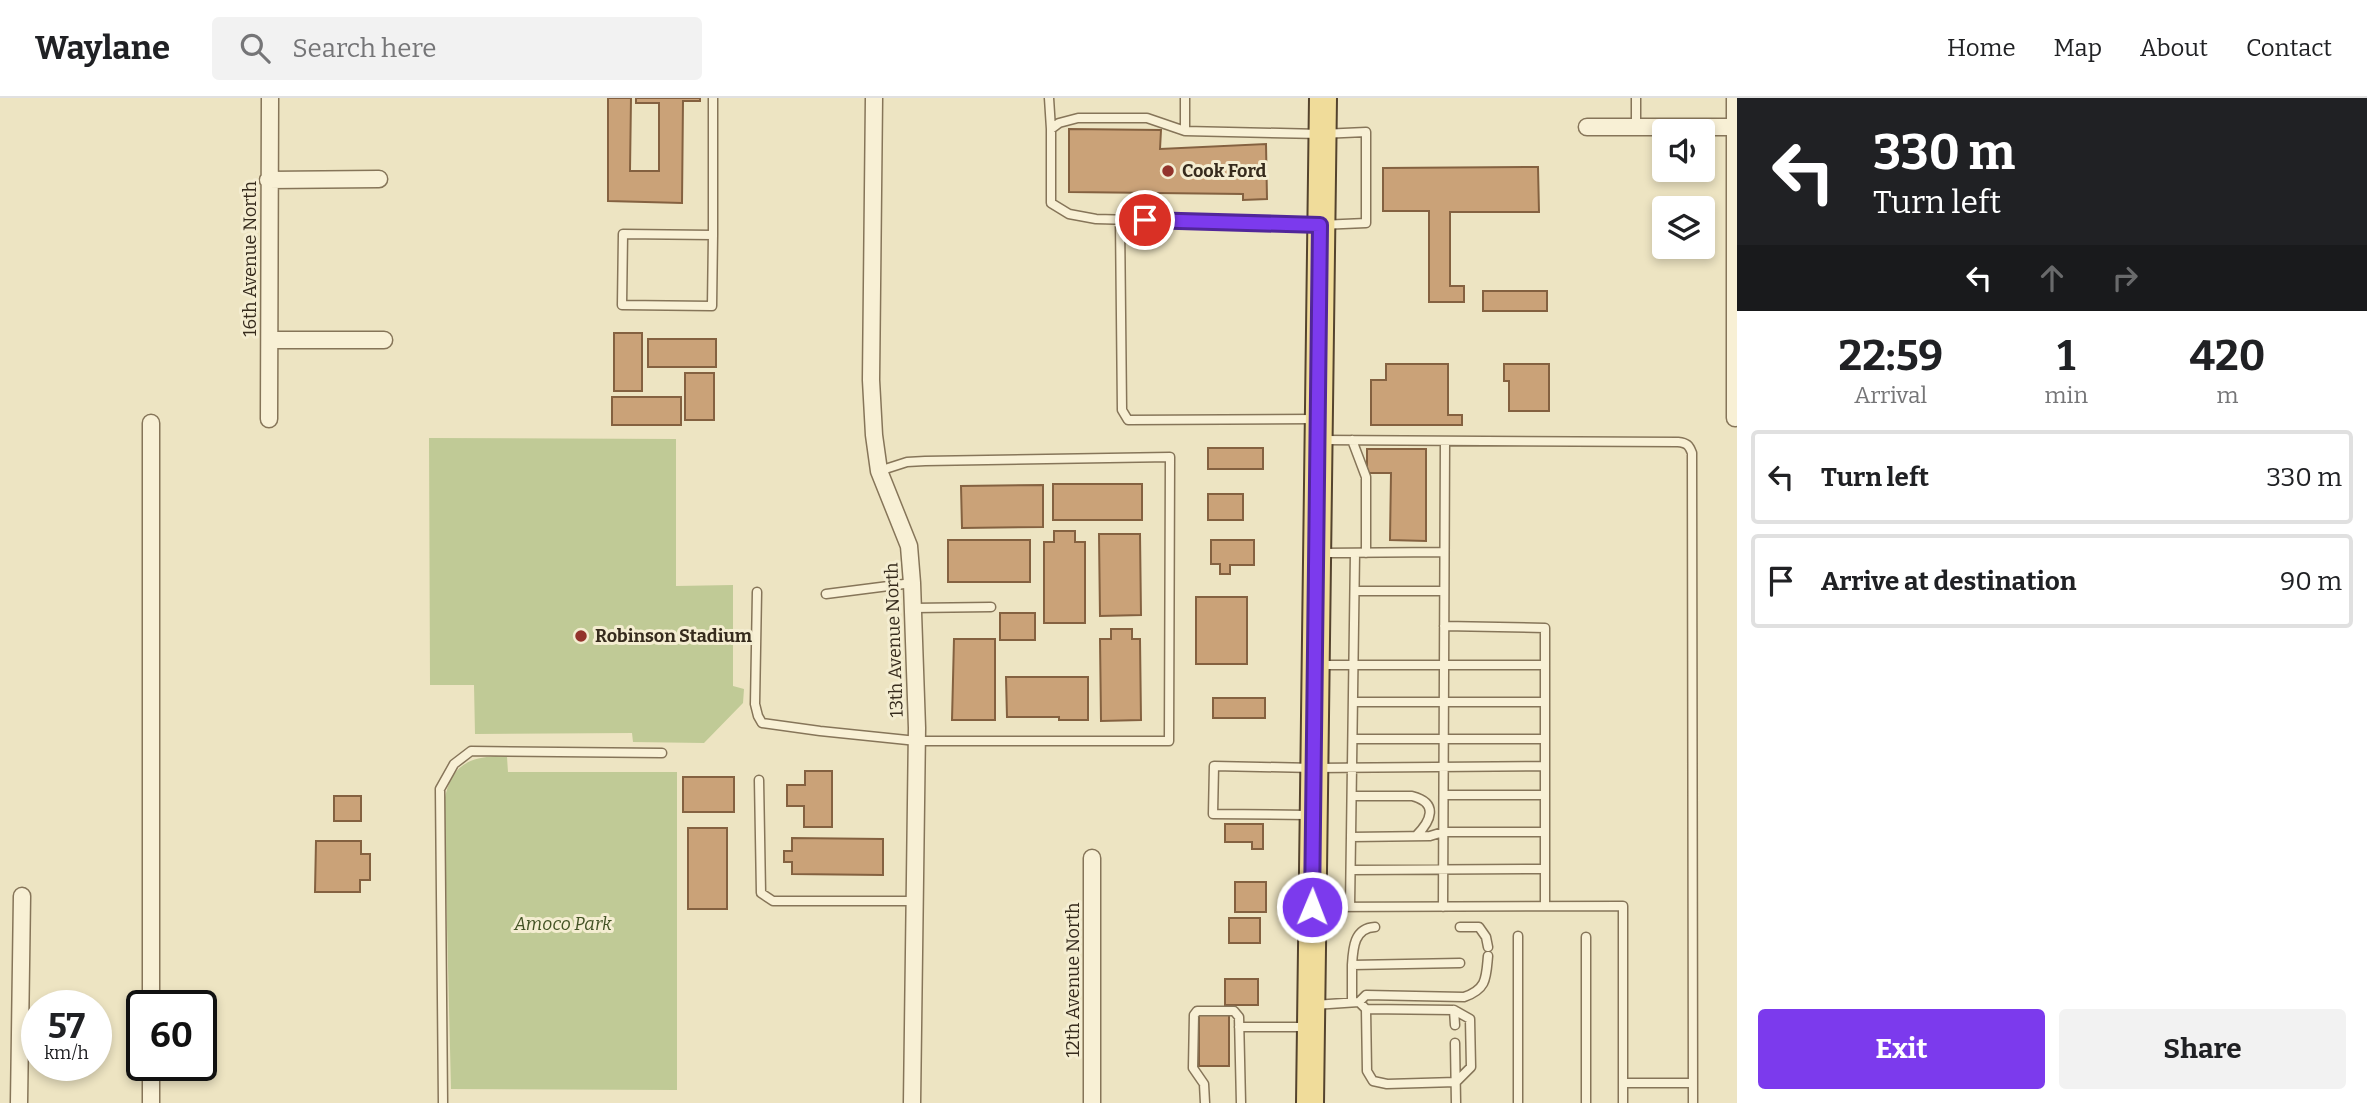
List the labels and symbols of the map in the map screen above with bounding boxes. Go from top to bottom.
place label: Cook Ford [1182,160,1267,182]
marker: Cook Ford [1160,163,1176,179]
street label: 16th Avenue North [239,181,261,337]
pin [1115,190,1175,250]
street label: 13th Avenue North [880,562,908,718]
place label: Robinson Stadium [595,625,752,647]
marker: Robinson Stadium [573,628,589,644]
position arrow [1275,870,1349,944]
street label: 12th Avenue North [1062,903,1084,1057]
park label: Amoco Park [513,913,612,935]
speed limit sign: 60 [126,990,217,1081]

